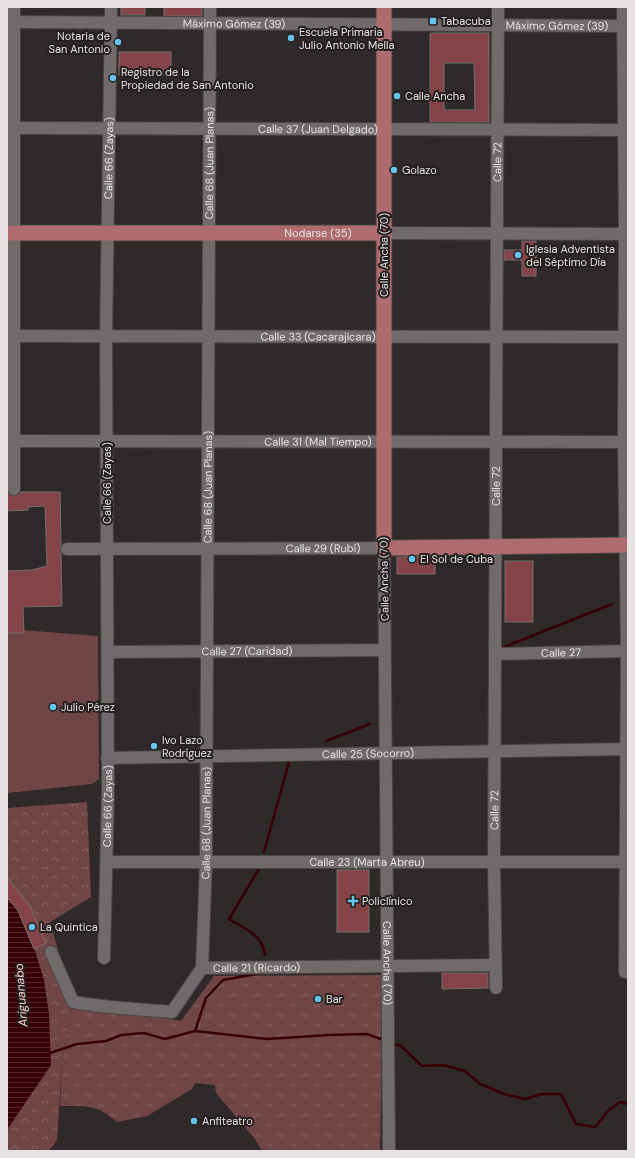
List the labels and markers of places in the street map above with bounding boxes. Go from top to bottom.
place label: Tabacuba [441,14,491,28]
marker: Tabacuba [428,16,438,26]
place label: Escuela Primaria Julio Antonio Mella [299,25,394,52]
place label: Notaria de San Antonio [49,29,110,56]
marker: Escuela Primaria Julio Antonio Mella [286,33,296,43]
marker: Notaria de San Antonio [113,37,123,47]
place label: Registro de la Propiedad de San Antonio [121,65,254,92]
marker: Registro de la Propiedad de San Antonio [108,73,118,83]
place label: Calle Ancha [405,89,465,103]
marker: Calle Ancha [392,91,402,101]
place label: Golazo [402,163,437,177]
marker: Golazo [389,165,399,175]
place label: Iglesia Adventista del Séptimo Día [526,242,615,269]
marker: Iglesia Adventista del Séptimo Día [513,250,523,260]
place label: El Sol de Cuba [420,552,493,566]
marker: El Sol de Cuba [407,554,417,564]
place label: Julio Pérez [61,700,115,714]
marker: Julio Pérez [48,702,58,712]
place label: Ivo Lazo Rodríguez [162,733,212,760]
marker: Ivo Lazo Rodríguez [149,741,159,751]
place label: Policlínico [362,894,413,908]
marker: Policlínico [347,895,359,907]
place label: La Quintica [40,920,98,934]
marker: La Quintica [27,922,37,932]
place label: Bar [326,992,343,1006]
marker: Bar [313,994,323,1004]
place label: Anfiteatro [202,1114,253,1128]
marker: Anfiteatro [189,1116,199,1126]

